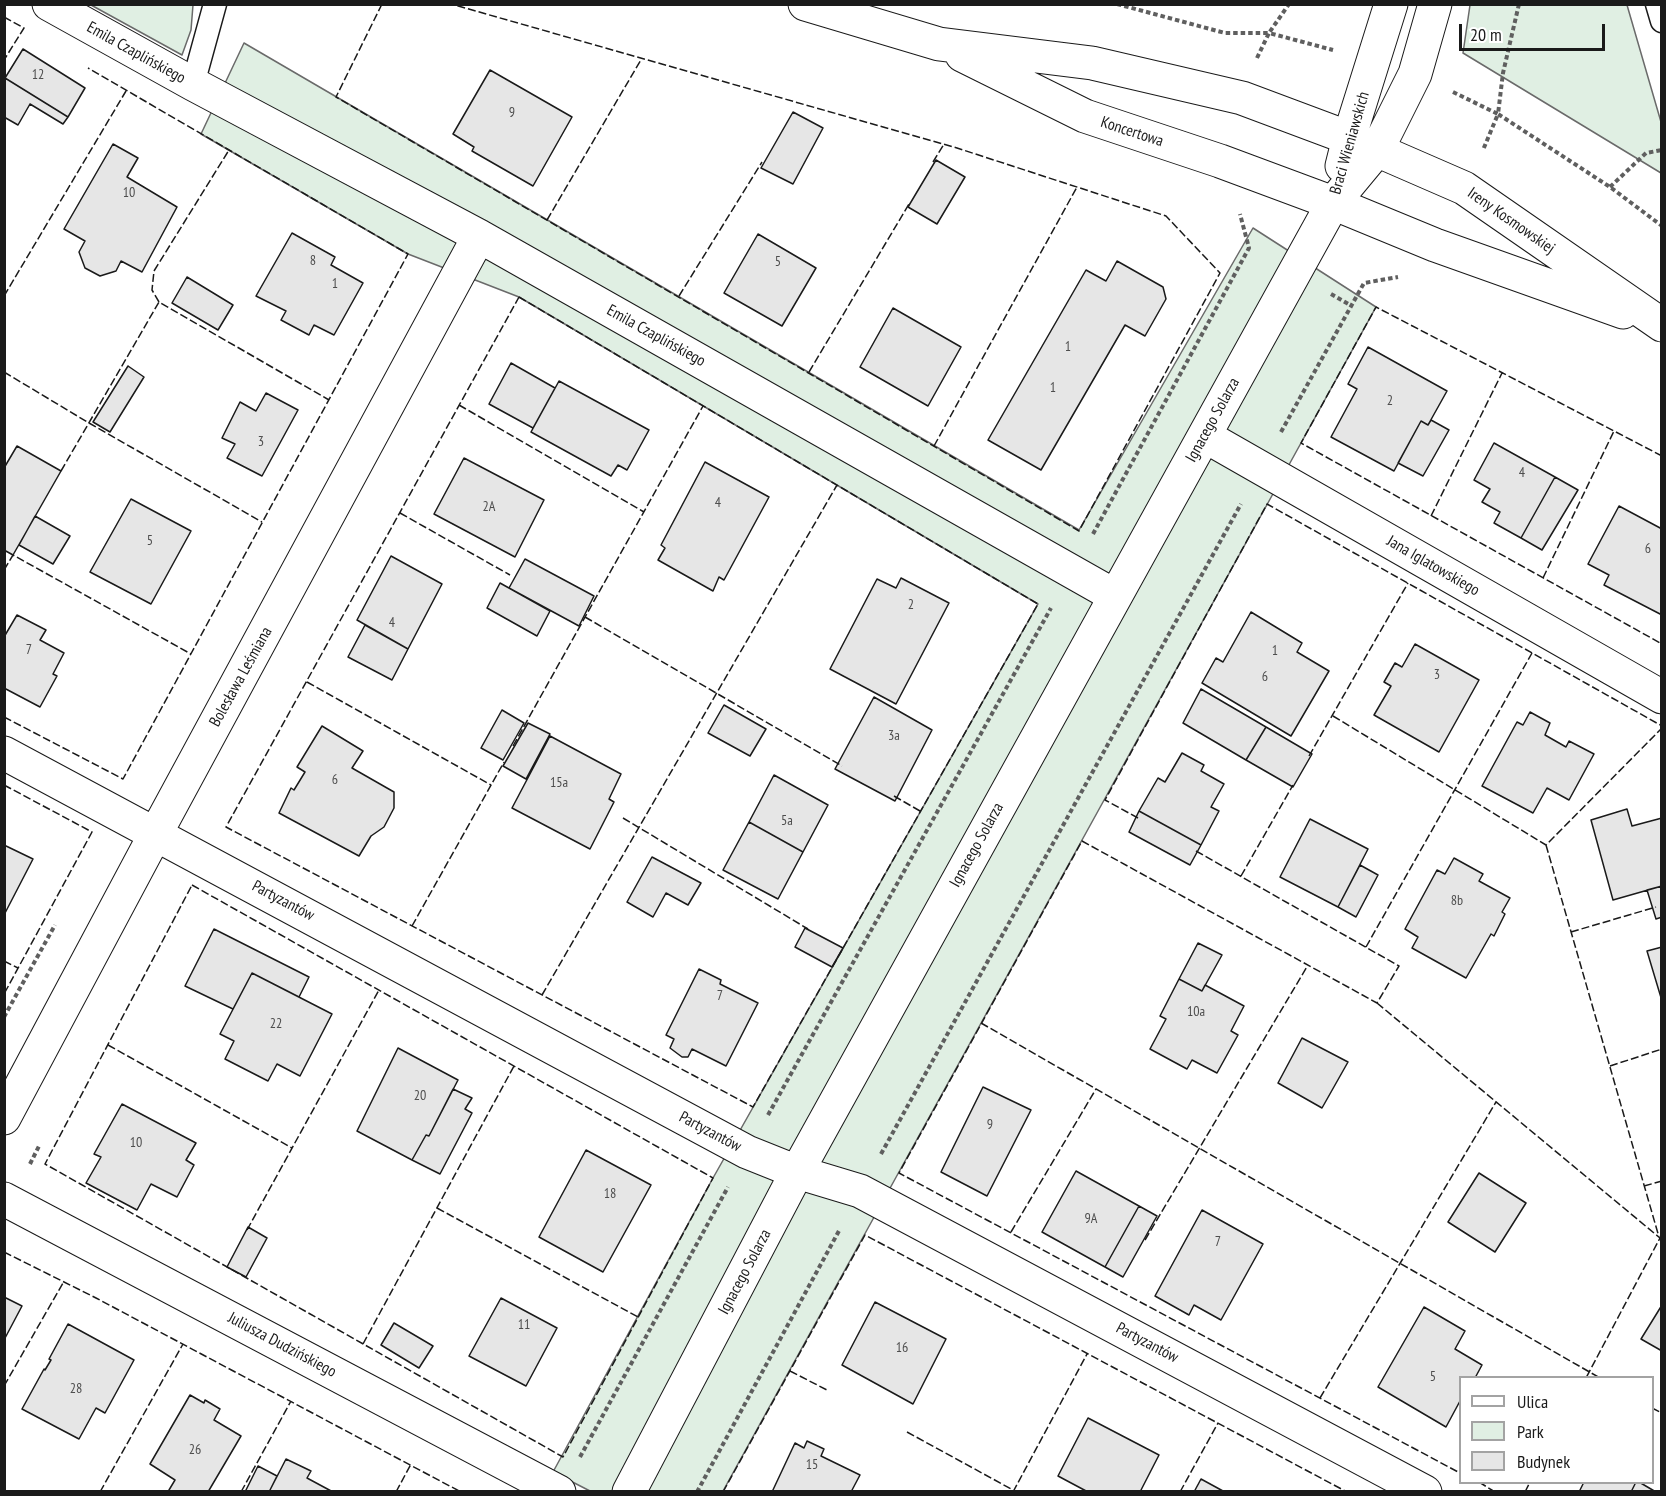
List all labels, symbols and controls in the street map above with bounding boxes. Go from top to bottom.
scale bar [1462,12,1608,50]
street label: Emila Czaplińskiego [83,18,189,88]
text: 20 m [1470,23,1502,46]
house number: 12 [32,67,44,83]
street label: Braci Wieniawskich [1326,89,1374,197]
house number: 9 [509,105,515,121]
street label: Koncertowa [1098,113,1166,151]
street label: Ireny Kosmowskiej [1464,184,1558,258]
house number: 10 [123,185,135,201]
house number: 8 [310,253,316,269]
house number: 5 [775,254,781,270]
house number: 1 [332,276,338,292]
street label: Emila Czaplińskiego [603,301,709,371]
house number: 1 [1065,339,1071,355]
street label: Ignacego Solarza [1182,374,1244,466]
house number: 1 [1050,380,1056,396]
house number: 2 [1387,393,1393,409]
house number: 3 [258,434,264,450]
house number: 4 [1519,465,1525,481]
house number: 4 [715,495,721,511]
house number: 2A [483,499,495,515]
street label: Jana Iglatowskiego [1383,532,1483,600]
house number: 5 [147,533,153,549]
house number: 6 [1645,541,1651,557]
house number: 2 [908,597,914,613]
house number: 4 [389,615,395,631]
street label: Bolesława Leśmiana [206,624,276,730]
house number: 7 [26,642,32,658]
house number: 1 [1272,643,1278,659]
house number: 3 [1434,667,1440,683]
house number: 6 [1262,669,1268,685]
house number: 3a [888,728,900,744]
house number: 6 [332,772,338,788]
house number: 15a [550,775,568,791]
street label: Ignacego Solarza [946,799,1008,891]
house number: 5a [781,813,793,829]
street label: Partyzantów [249,877,317,925]
house number: 8b [1451,893,1463,909]
house number: 7 [717,988,723,1004]
house number: 10a [1187,1004,1205,1020]
house number: 22 [270,1016,282,1032]
house number: 20 [414,1088,426,1104]
street label: Partyzantów [676,1108,744,1156]
house number: 9 [987,1117,993,1133]
house number: 10 [130,1135,142,1151]
house number: 18 [604,1186,616,1202]
house number: 9A [1085,1211,1097,1227]
street label: Ignacego Solarza [715,1226,775,1318]
house number: 7 [1215,1234,1221,1250]
street label: Juliusza Dudzińskiego [225,1308,339,1382]
house number: 11 [518,1317,530,1333]
street label: Partyzantów [1113,1319,1181,1367]
house number: 16 [896,1340,908,1356]
house number: 5 [1430,1369,1436,1385]
legend [1459,1376,1654,1484]
house number: 28 [70,1381,82,1397]
text: Ulica [1517,1390,1548,1413]
text: Park [1517,1420,1544,1443]
house number: 26 [189,1442,201,1458]
text: Budynek [1517,1450,1570,1473]
house number: 15 [806,1457,818,1473]

